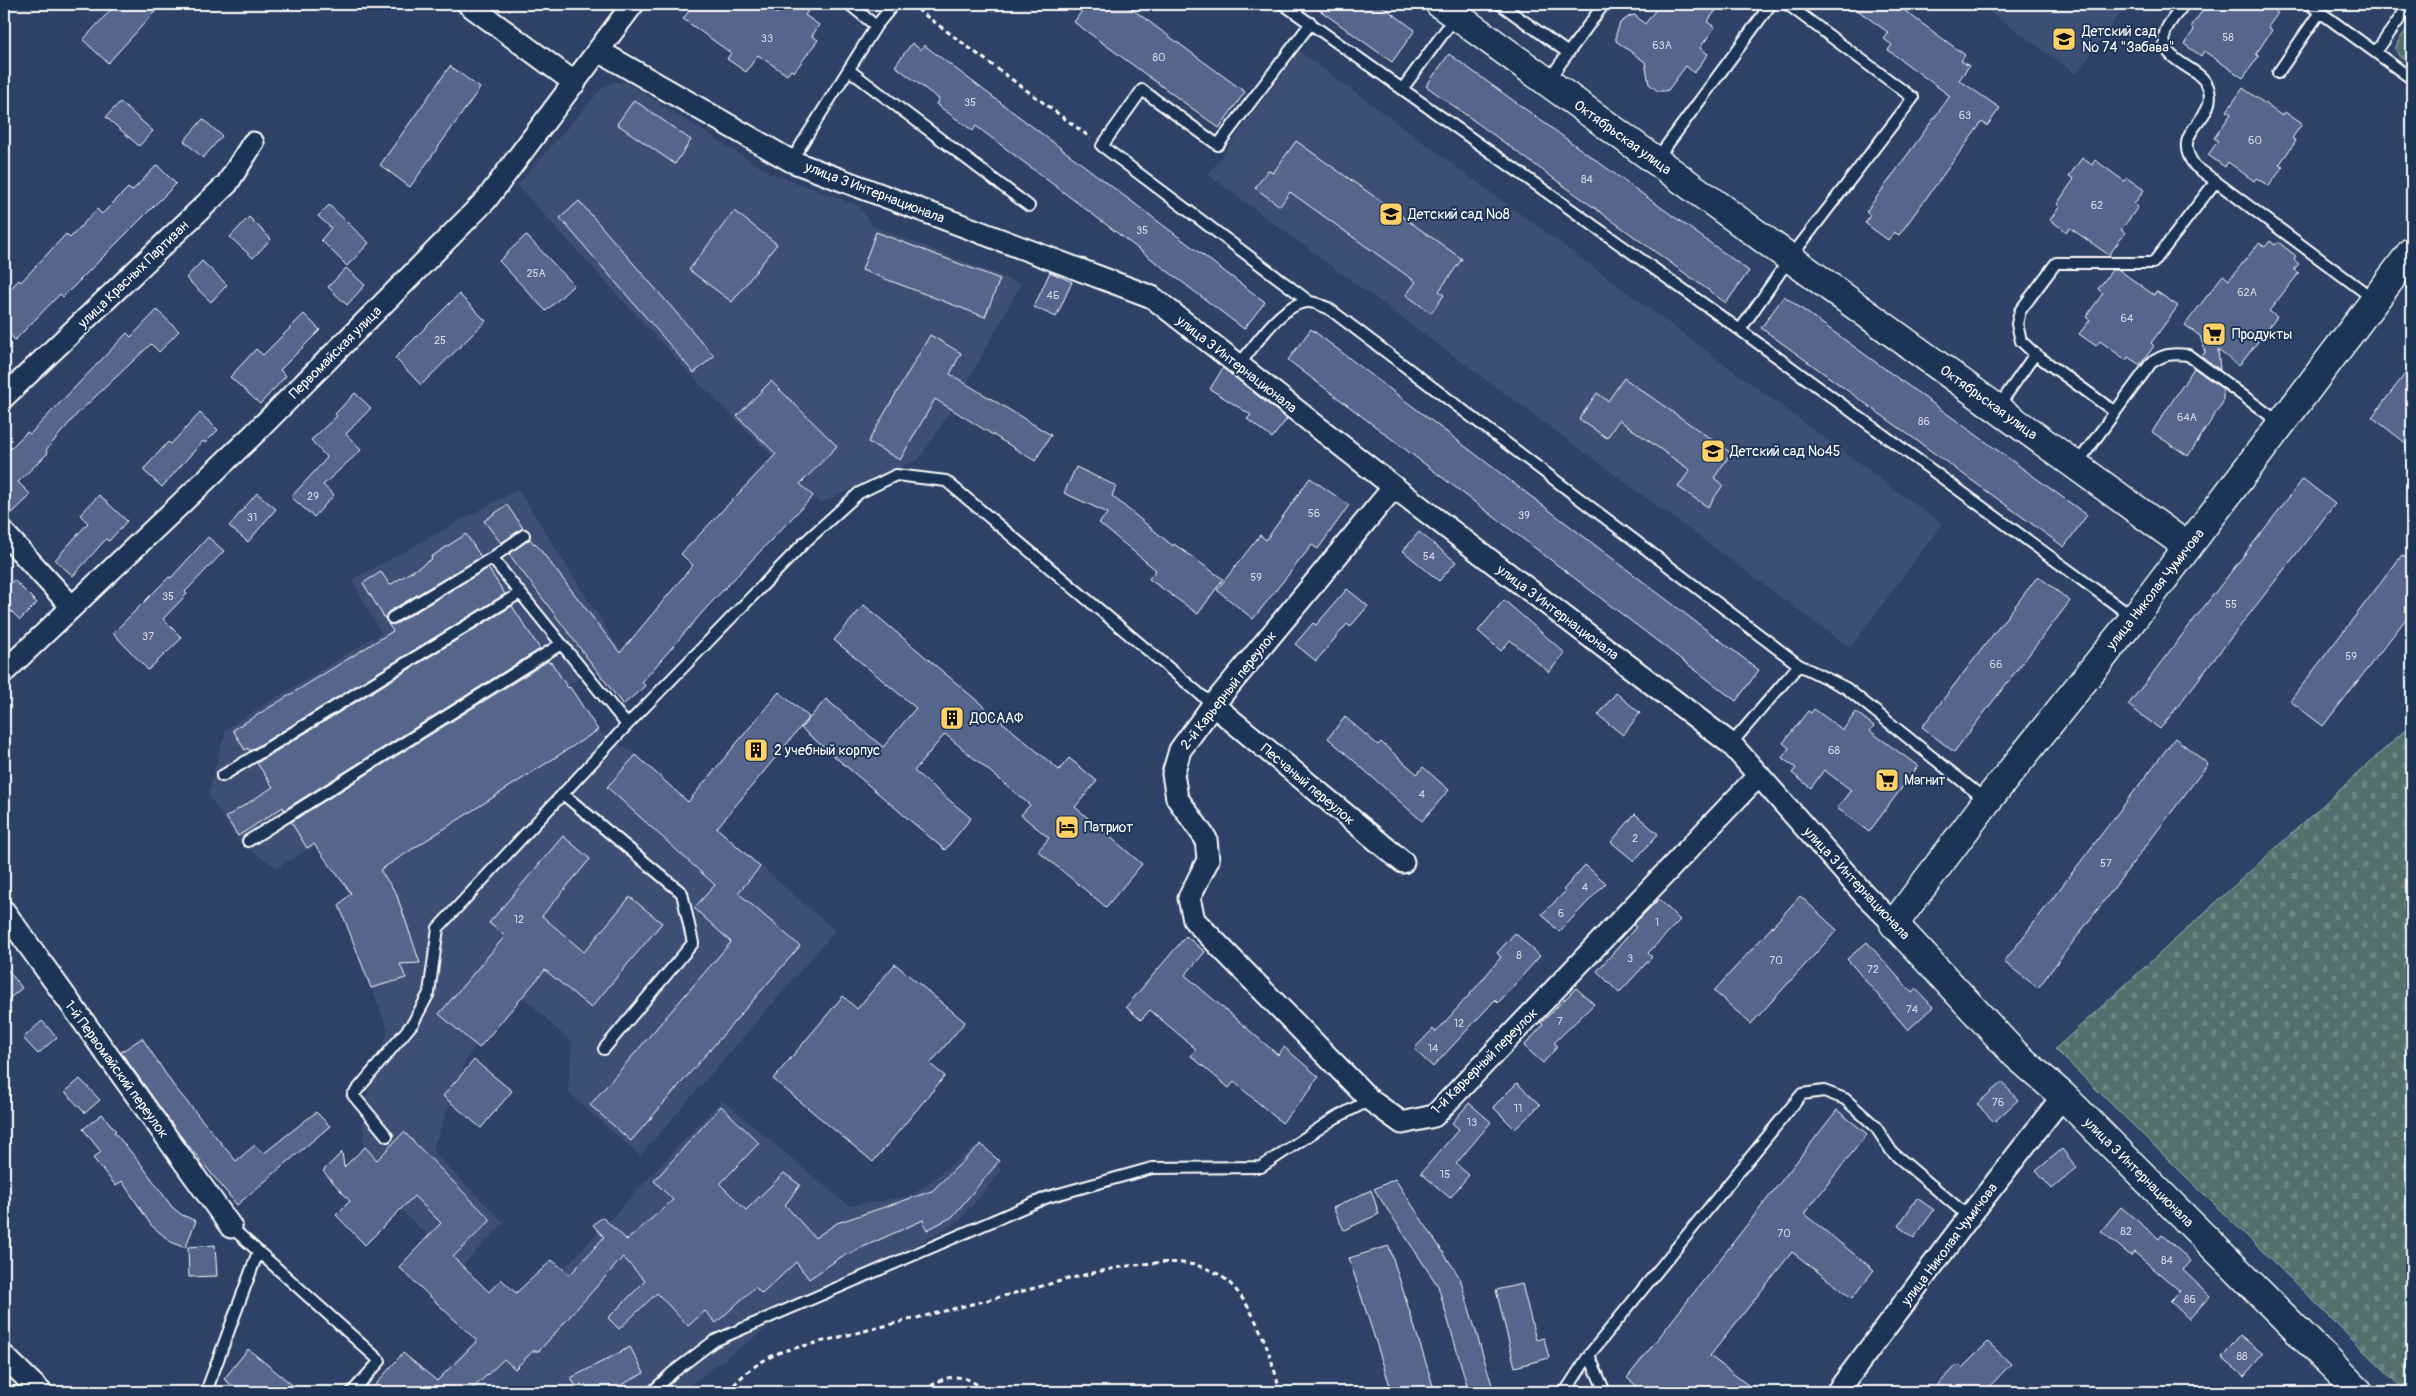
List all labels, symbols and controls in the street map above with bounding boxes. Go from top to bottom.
place label: Детский сад № 74 "Забава" [2081,23,2174,56]
school or university icon: Детский сад № 74 "Забава" [2051,26,2077,52]
house number: 58 [2222,31,2234,44]
house number: 33 [761,32,773,45]
house number: 63А [1652,39,1672,52]
house number: 80 [1152,51,1166,64]
house number: 35 [964,96,976,109]
street label: Октябрьская улица [1571,96,1675,178]
house number: 63 [1959,109,1971,122]
house number: 60 [2248,134,2262,147]
street label: улица 3 Интернационала [802,158,947,227]
house number: 84 [1581,173,1594,186]
house number: 62 [2091,199,2103,212]
school or university icon: Детский сад №8 [1378,201,1404,227]
place label: Детский сад №8 [1407,206,1510,223]
street label: улица Красных Партизан [74,217,192,332]
house number: 35 [1136,224,1148,237]
house number: 25А [526,267,546,280]
house number: 62А [2237,286,2257,299]
house number: 4Б [1047,289,1059,302]
street label: Первомайская улица [285,302,385,402]
street label: улица 3 Интернационала [1172,312,1300,417]
house number: 64 [2121,312,2134,325]
supermarket icon: Продукты [2201,321,2227,347]
place label: Продукты [2232,326,2292,343]
house number: 25 [434,334,446,347]
street label: Октябрьская улица [1937,361,2041,443]
house number: 64А [2177,411,2197,424]
house number: 86 [1918,415,1930,428]
school or university icon: Детский сад №45 [1700,438,1726,464]
place label: Детский сад №45 [1729,443,1840,460]
house number: 29 [307,490,319,503]
house number: 56 [1308,507,1320,520]
house number: 39 [1518,509,1530,522]
house number: 31 [247,511,257,524]
street label: улица Николая Чумичова [2102,525,2208,654]
house number: 54 [1423,550,1436,563]
street label: улица 3 Интернационала [1493,560,1622,664]
house number: 59 [1250,571,1262,584]
house number: 35 [162,590,174,603]
house number: 55 [2225,598,2237,611]
street label: 2-й Карьерный переулок [1177,628,1280,753]
house number: 37 [142,630,154,643]
house number: 59 [2345,650,2357,663]
house number: 66 [1990,658,2002,671]
building icon: ДОСААФ [939,705,965,731]
place label: ДОСААФ [969,710,1024,727]
building icon: 2 учебный корпус [743,737,769,763]
street label: Песчаный переулок [1257,740,1358,829]
place label: 2 учебный корпус [774,742,880,759]
house number: 68 [1828,744,1840,757]
supermarket icon: Магнит [1874,767,1900,793]
place label: Магнит [1904,772,1946,789]
house number: 4 [1419,788,1426,801]
hotel icon: Патриот [1054,814,1080,840]
place label: Патриот [1084,819,1133,836]
street label: улица 3 Интернационала [1799,823,1913,943]
house number: 2 [1632,832,1638,845]
house number: 57 [2100,857,2112,870]
house number: 4 [1582,881,1589,894]
house number: 6 [1558,907,1564,920]
house number: 12 [514,913,524,926]
house number: 1 [1655,916,1659,929]
house number: 8 [1516,949,1522,962]
house number: 3 [1627,952,1633,965]
house number: 70 [1769,954,1783,967]
house number: 72 [1867,963,1879,976]
street label: 1-й Первомайский переулок [61,997,172,1141]
house number: 74 [1906,1003,1919,1016]
street label: 1-й Карьерный переулок [1428,1005,1541,1118]
house number: 7 [1557,1015,1563,1028]
house number: 12 [1454,1017,1464,1030]
house number: 14 [1428,1042,1439,1055]
house number: 76 [1992,1096,2004,1109]
house number: 11 [1514,1102,1522,1115]
street label: улица 3 Интернационала [2080,1113,2197,1231]
house number: 13 [1467,1116,1477,1129]
house number: 15 [1440,1168,1450,1181]
street label: улица Николая Чумичова [1897,1180,2001,1310]
house number: 82 [2120,1225,2132,1238]
house number: 70 [1777,1227,1791,1240]
house number: 84 [2161,1254,2174,1267]
house number: 86 [2184,1293,2196,1306]
house number: 88 [2236,1350,2248,1363]

